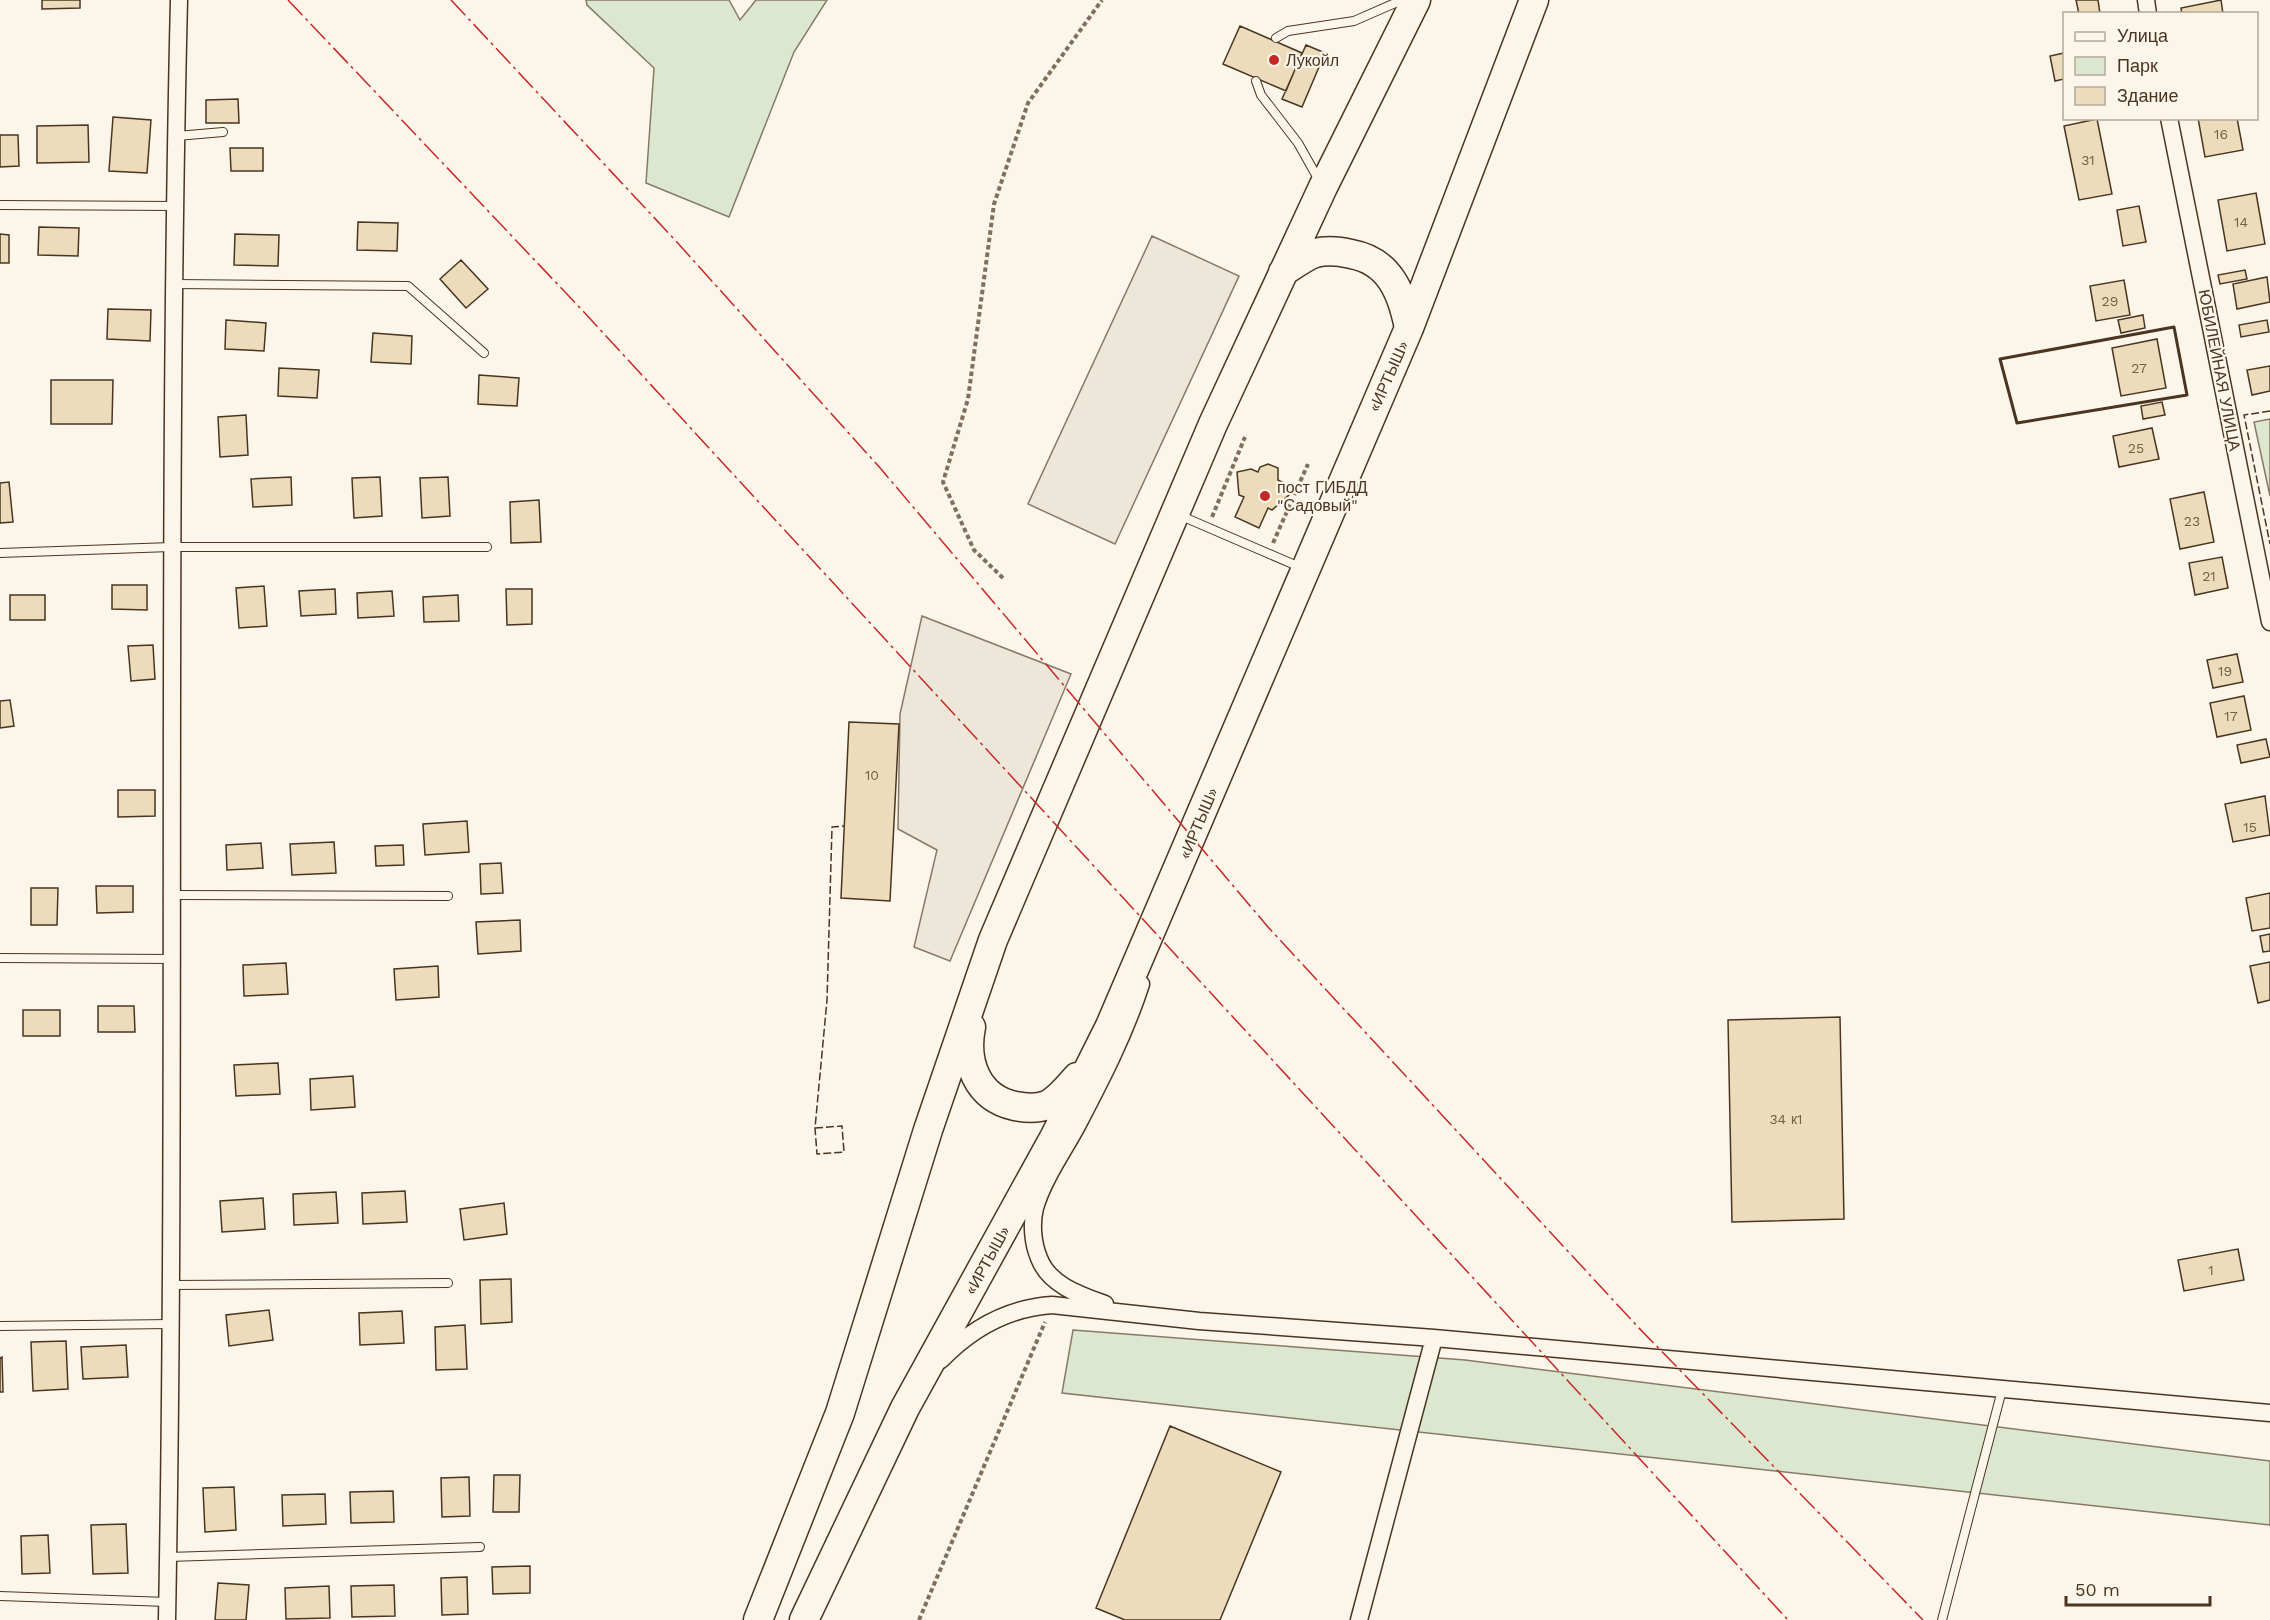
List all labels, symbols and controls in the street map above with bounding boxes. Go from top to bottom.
legend [2063,12,2258,120]
text: Улица [2117,25,2169,46]
place label: Лукойл [1286,51,1339,70]
marker: Лукойл [1267,53,1281,67]
text: Парк [2117,55,2158,76]
text: Здание [2117,85,2178,106]
house number: 16 [2214,126,2228,142]
house number: 31 [2081,152,2095,168]
house number: 14 [2234,214,2248,230]
street label: ЮБИЛЕЙНАЯ УЛИЦА [2195,288,2245,453]
house number: 29 [2102,293,2118,309]
street label: «ИРТЫШ» [1364,338,1413,415]
house number: 27 [2131,360,2147,376]
house number: 25 [2128,440,2144,456]
place label: пост ГИБДД "Садовый" [1277,478,1368,515]
marker: пост ГИБДД "Садовый" [1258,489,1272,503]
house number: 23 [2184,513,2200,529]
house number: 21 [2202,568,2216,584]
house number: 19 [2218,663,2232,679]
house number: 17 [2224,708,2238,724]
house number: 10 [865,767,879,783]
street label: «ИРТЫШ» [1175,784,1222,862]
house number: 15 [2243,819,2257,835]
house number: 34 к1 [1769,1111,1803,1127]
street label: «ИРТЫШ» [961,1222,1014,1298]
house number: 1 [2208,1262,2214,1278]
scale bar [2066,1569,2210,1607]
text: 50 m [2075,1579,2120,1600]

